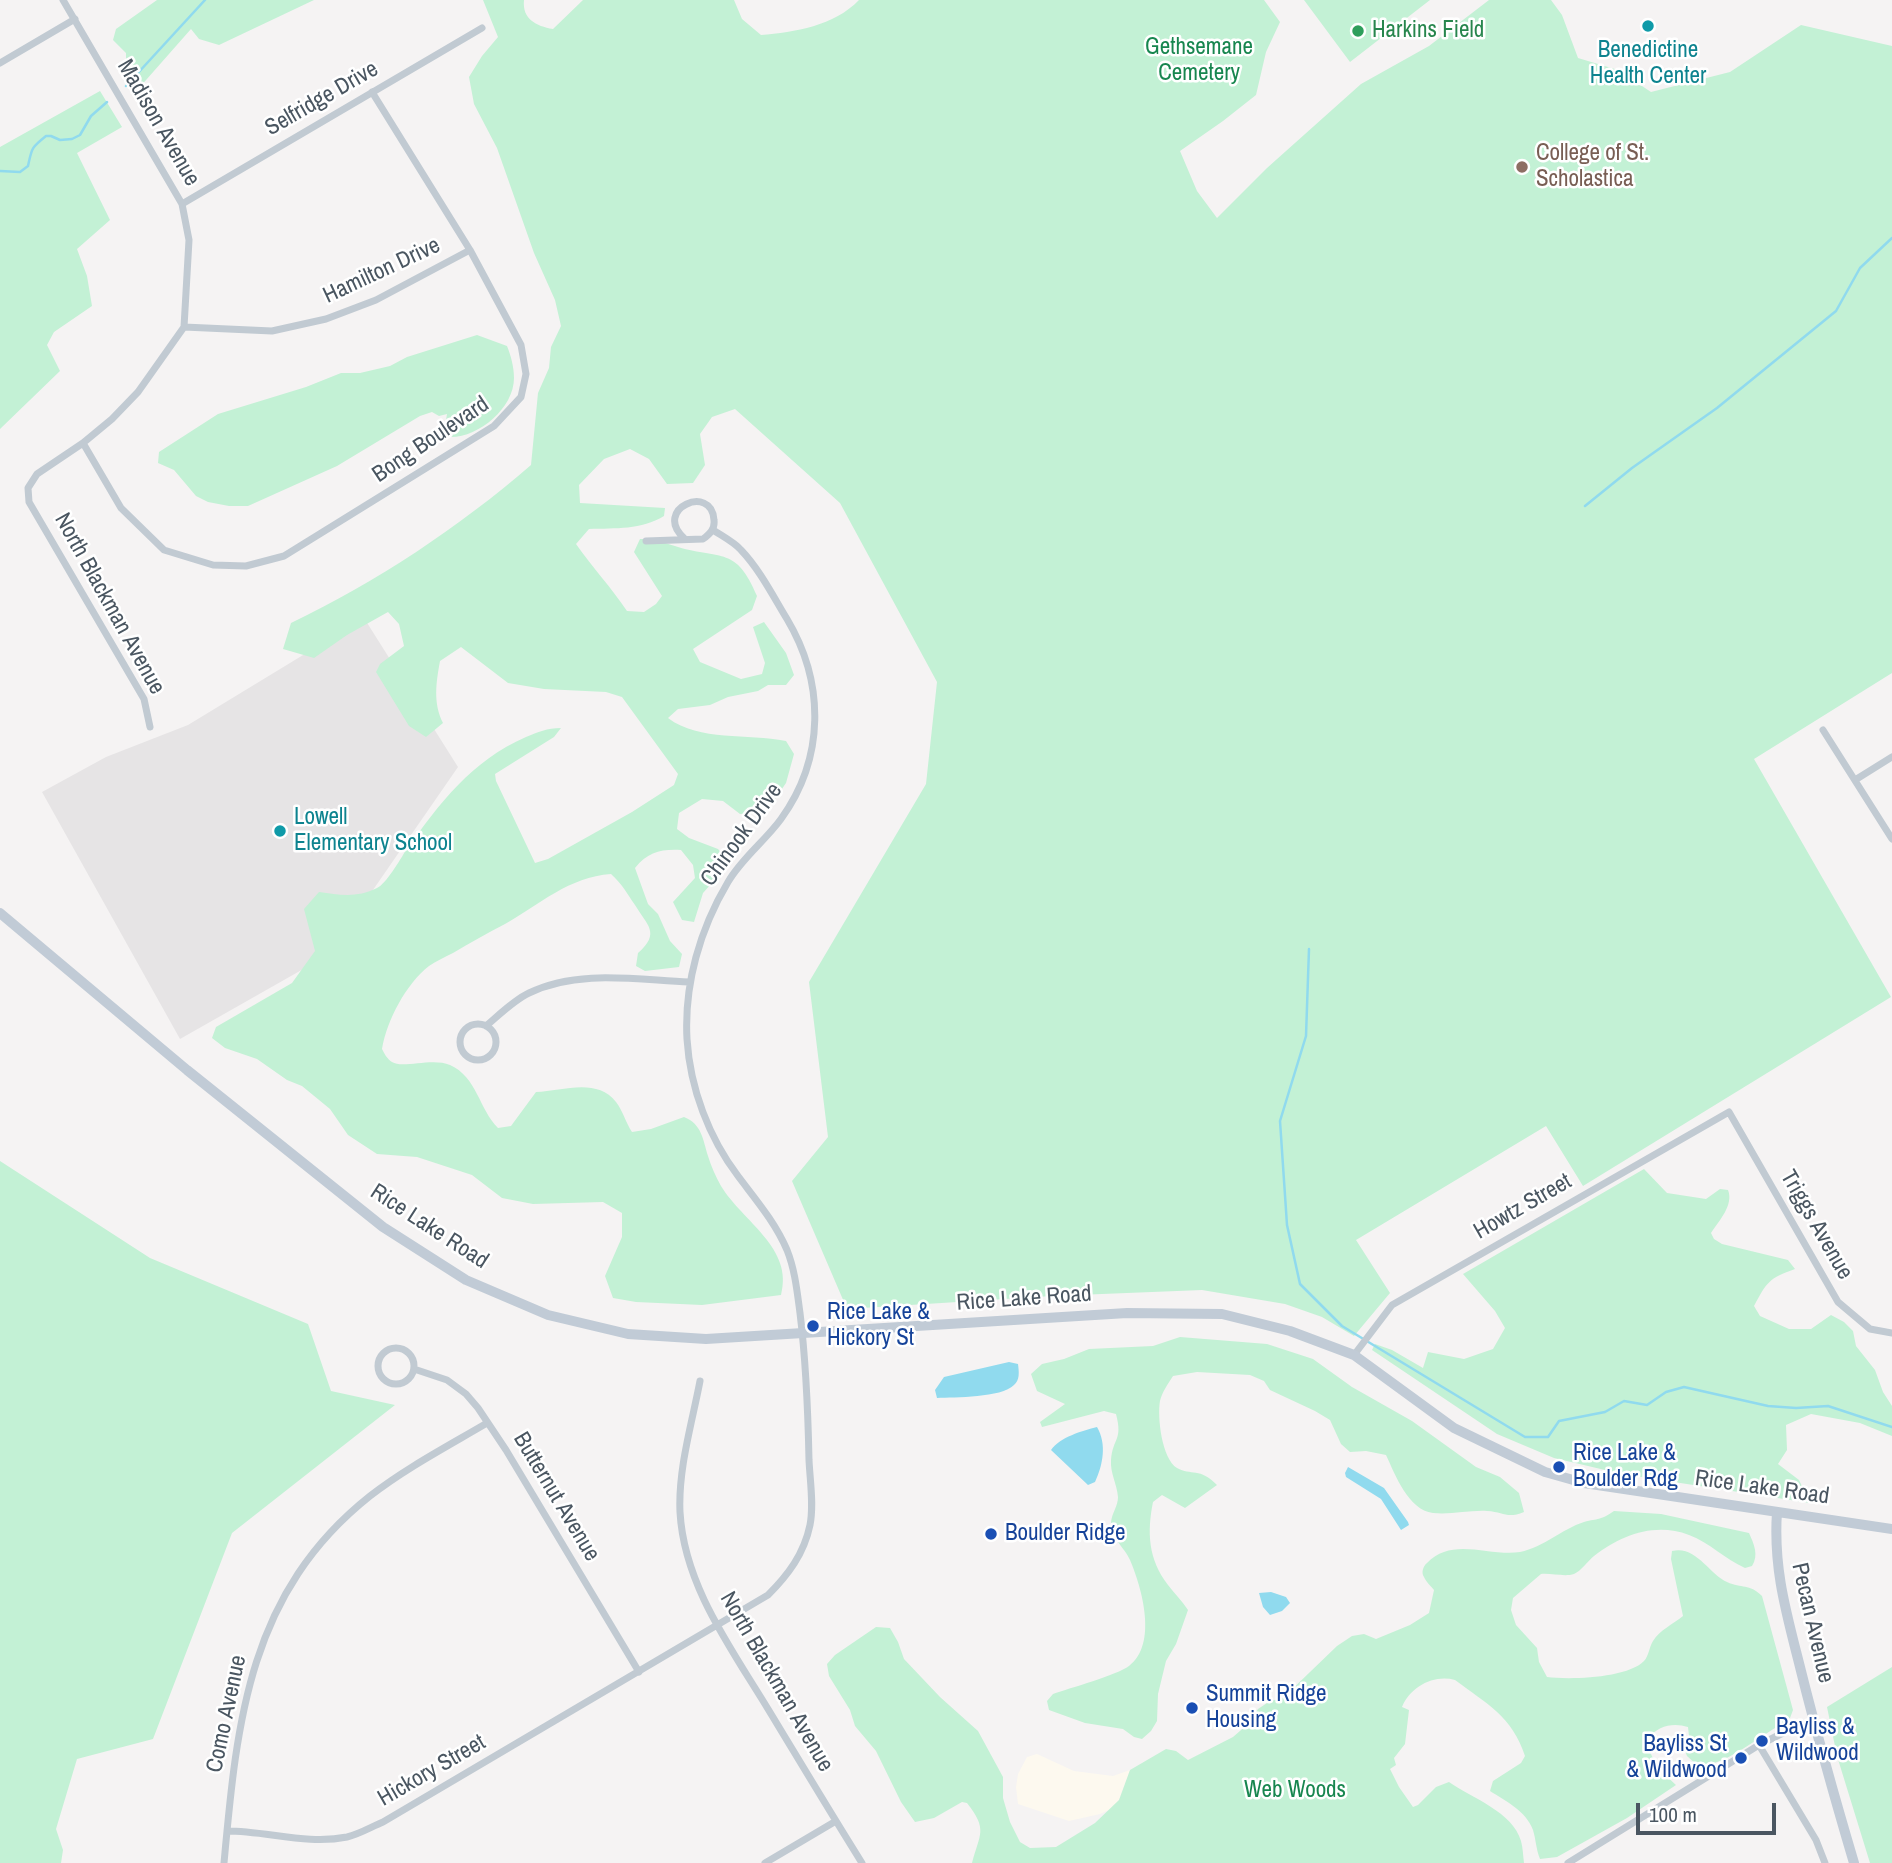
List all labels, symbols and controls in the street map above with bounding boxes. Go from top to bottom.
place label: Harkins Field [1372,17,1484,45]
marker: Benedictine Health Center [1640,18,1656,34]
marker: Harkins Field [1350,23,1366,39]
park label: Gethsemane Cemetery [1145,34,1253,88]
place label: Benedictine Health Center [1590,37,1706,91]
street label: Madison Avenue [111,55,205,191]
street label: Selfridge Drive [261,56,383,142]
place label: College of St. Scholastica [1536,140,1649,194]
marker: College of St. Scholastica [1514,159,1530,175]
street label: Hamilton Drive [319,232,445,310]
street label: Bong Boulevard [368,391,494,489]
street label: North Blackman Avenue [48,509,170,699]
street label: Chinook Drive [695,778,789,892]
place label: Lowell Elementary School [294,804,452,858]
marker: Lowell Elementary School [272,823,288,839]
street label: Triggs Avenue [1774,1165,1858,1285]
street label: Howtz Street [1469,1168,1577,1246]
street label: Rice Lake Road [365,1179,493,1275]
street label: Rice Lake Road [956,1281,1092,1317]
place label: Rice Lake & Hickory St [827,1299,930,1353]
marker: Rice Lake & Hickory St [805,1318,821,1334]
street label: Butternut Avenue [507,1428,605,1566]
place label: Rice Lake & Boulder Rdg [1573,1440,1678,1494]
marker: Rice Lake & Boulder Rdg [1551,1459,1567,1475]
street label: Rice Lake Road [1693,1465,1831,1511]
place label: Boulder Ridge [1005,1520,1126,1548]
marker: Boulder Ridge [983,1526,999,1542]
street label: Pecan Avenue [1785,1560,1839,1686]
street label: North Blackman Avenue [713,1587,839,1777]
street label: Como Avenue [201,1653,253,1775]
place label: Summit Ridge Housing [1206,1681,1327,1735]
marker: Summit Ridge Housing [1184,1700,1200,1716]
place label: Bayliss & Wildwood [1776,1714,1859,1768]
street label: Hickory Street [373,1729,491,1813]
place label: Bayliss St & Wildwood [1626,1731,1727,1785]
marker: Bayliss & Wildwood [1754,1733,1770,1749]
marker: Bayliss St & Wildwood [1733,1750,1749,1766]
park label: Web Woods [1244,1777,1346,1805]
scale bar [1640,1790,1780,1834]
text: 100 m [1649,1800,1697,1829]

